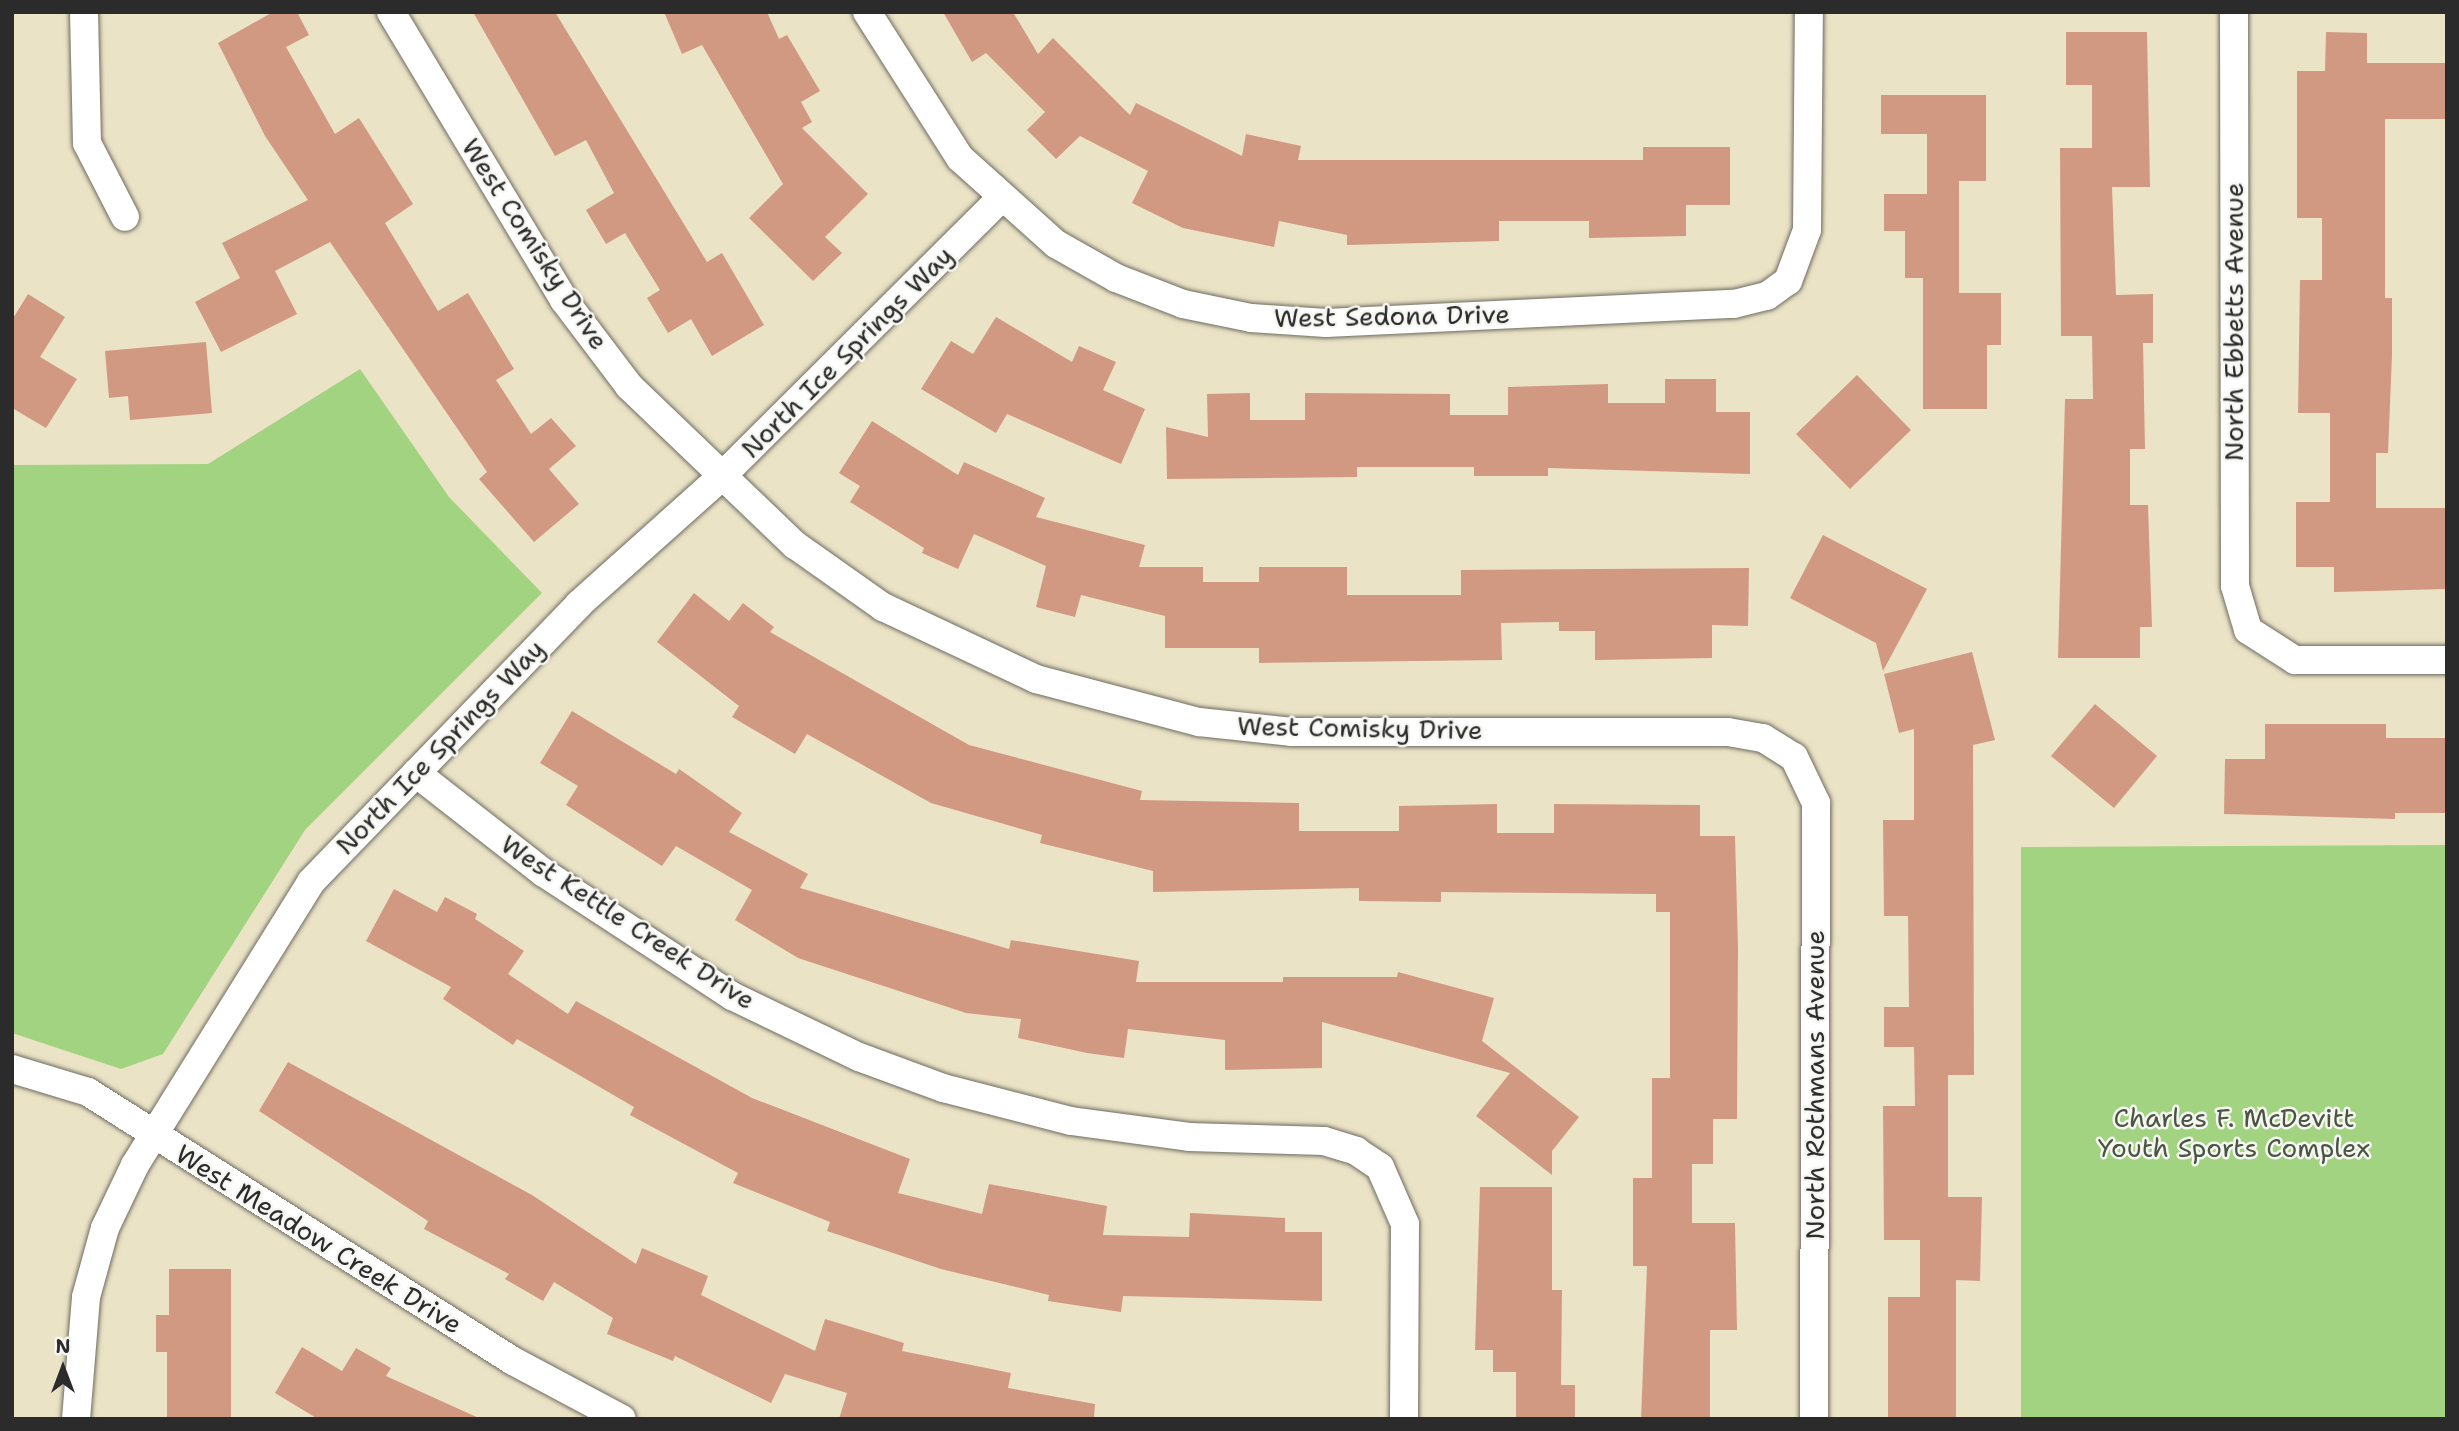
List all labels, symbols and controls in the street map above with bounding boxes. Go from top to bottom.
street label: West Comisky Drive [455,133,615,355]
street label: North Ebbetts Avenue [2218,183,2250,461]
street label: North Ice Springs Way [735,240,959,464]
street label: West Sedona Drive [1274,298,1510,334]
street label: North Ice Springs Way [329,633,551,861]
street label: West Comisky Drive [1237,710,1483,746]
street label: West Kettle Creek Drive [495,828,761,1016]
street label: North Rothmans Avenue [1799,930,1831,1240]
park label: Charles F. McDevitt Youth Sports Complex [2098,1102,2370,1164]
street label: West Meadow Creek Drive [170,1138,468,1340]
north arrow [28,1333,98,1403]
text: N [55,1334,71,1359]

